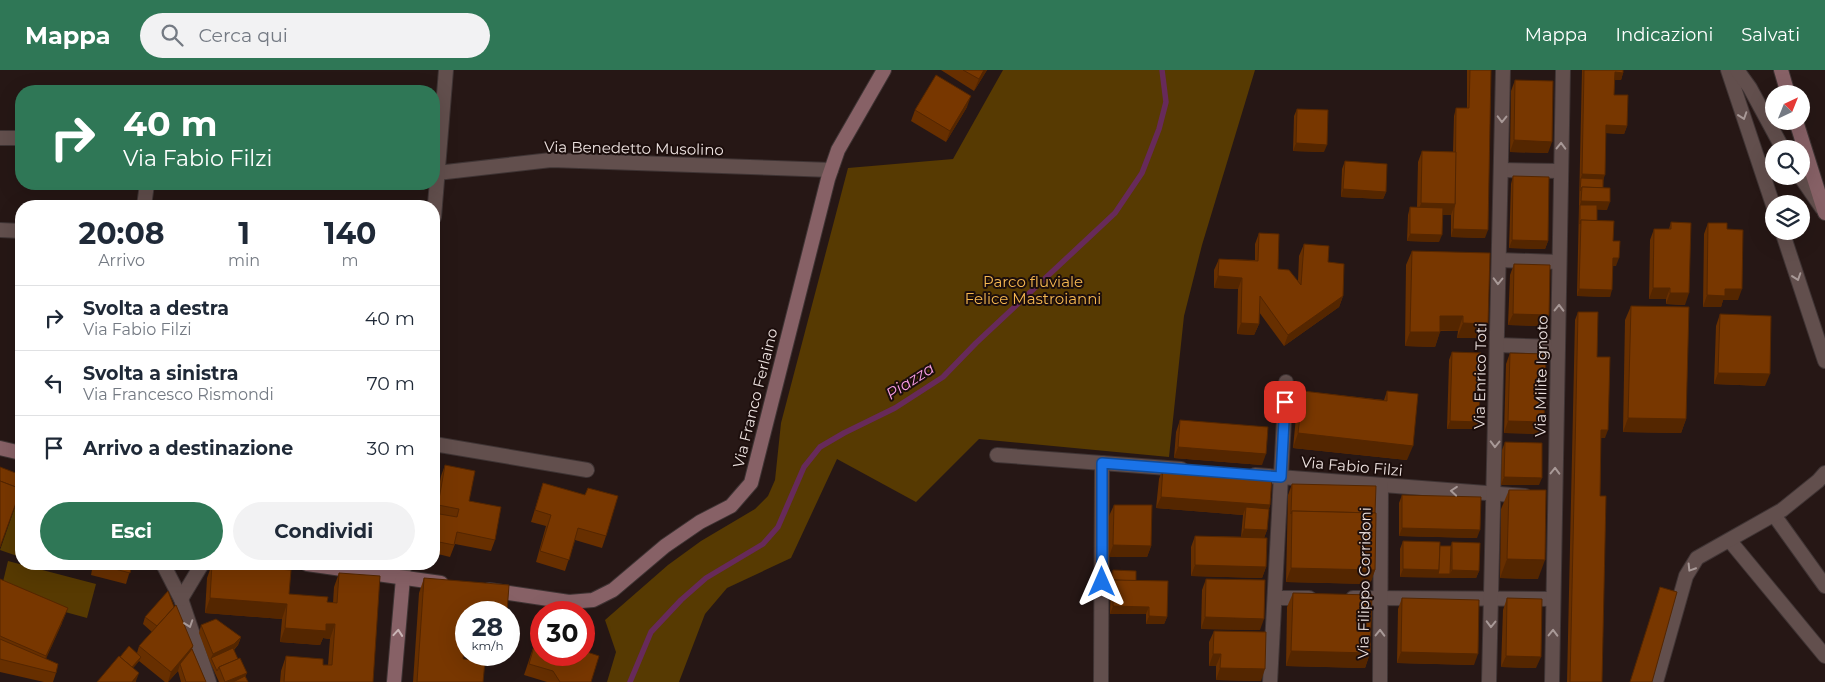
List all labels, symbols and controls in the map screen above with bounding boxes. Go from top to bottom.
search box [140,13,490,58]
text: Mappa [25,21,110,50]
icon: search [158,21,186,49]
text: Cerca qui [198,24,288,47]
text: Mappa [1525,24,1588,46]
text: Indicazioni [1616,24,1713,46]
text: Salvati [1741,24,1800,46]
north arrow [1765,85,1810,130]
map controls [1765,85,1810,240]
text: 40 m [123,102,218,145]
icon: right [40,105,105,170]
one-way arrow [1737,112,1747,120]
one-way arrow [1497,115,1507,123]
street label: Via Benedetto Musolino [544,137,724,159]
button: search [1765,140,1810,185]
one-way arrow [1556,142,1567,150]
text: Via Fabio Filzi [123,145,272,172]
button: layers [1765,195,1810,240]
text: 20:08 [78,215,165,252]
text: 1 [238,215,250,252]
text: 140 [324,215,376,252]
text: Arrivo [98,251,145,270]
text: min [228,251,260,270]
text: m [342,251,359,270]
park label: Parco fluviale Felice Mastroianni [965,272,1101,308]
one-way arrow [1791,273,1801,281]
one-way arrow [1493,278,1503,285]
text: Svolta a destra [83,297,229,320]
icon: right [40,304,68,332]
one-way arrow [1553,304,1564,312]
text: 40 m [365,307,415,330]
street label: Via Milite Ignoto [1530,315,1552,437]
text: Via Fabio Filzi [83,320,192,339]
street label: Via Enrico Toti [1470,323,1490,429]
street label: Via Franco Ferlaino [728,326,782,470]
water label: Piazza [882,358,938,404]
text: Svolta a sinistra [83,362,238,385]
icon: left [40,369,68,397]
text: 70 m [366,372,415,395]
pin [1264,381,1306,423]
text: Via Francesco Rismondi [83,385,274,404]
icon: arrive [1271,388,1299,416]
icon: arrive [40,434,68,462]
text: Arrivo a destinazione [83,437,293,460]
text: 30 m [367,437,415,460]
one-way arrow [1490,440,1500,448]
street label: Via Fabio Filzi [1300,452,1404,480]
one-way arrow [1550,467,1561,475]
one-way arrow [1450,485,1458,496]
button: Esci [40,502,223,560]
button: Condividi [233,502,415,560]
street label: Via Filippo Corridoni [1353,507,1375,659]
position arrow [1075,555,1127,607]
one-way arrow [1688,562,1697,572]
speed limit sign: 30 [530,601,595,666]
text: 28 [472,612,503,642]
one-way arrow [184,619,194,628]
one-way arrow [1486,620,1496,628]
one-way arrow [392,629,403,637]
one-way arrow [1375,629,1385,637]
one-way arrow [1548,629,1558,637]
text: km/h [471,638,504,653]

